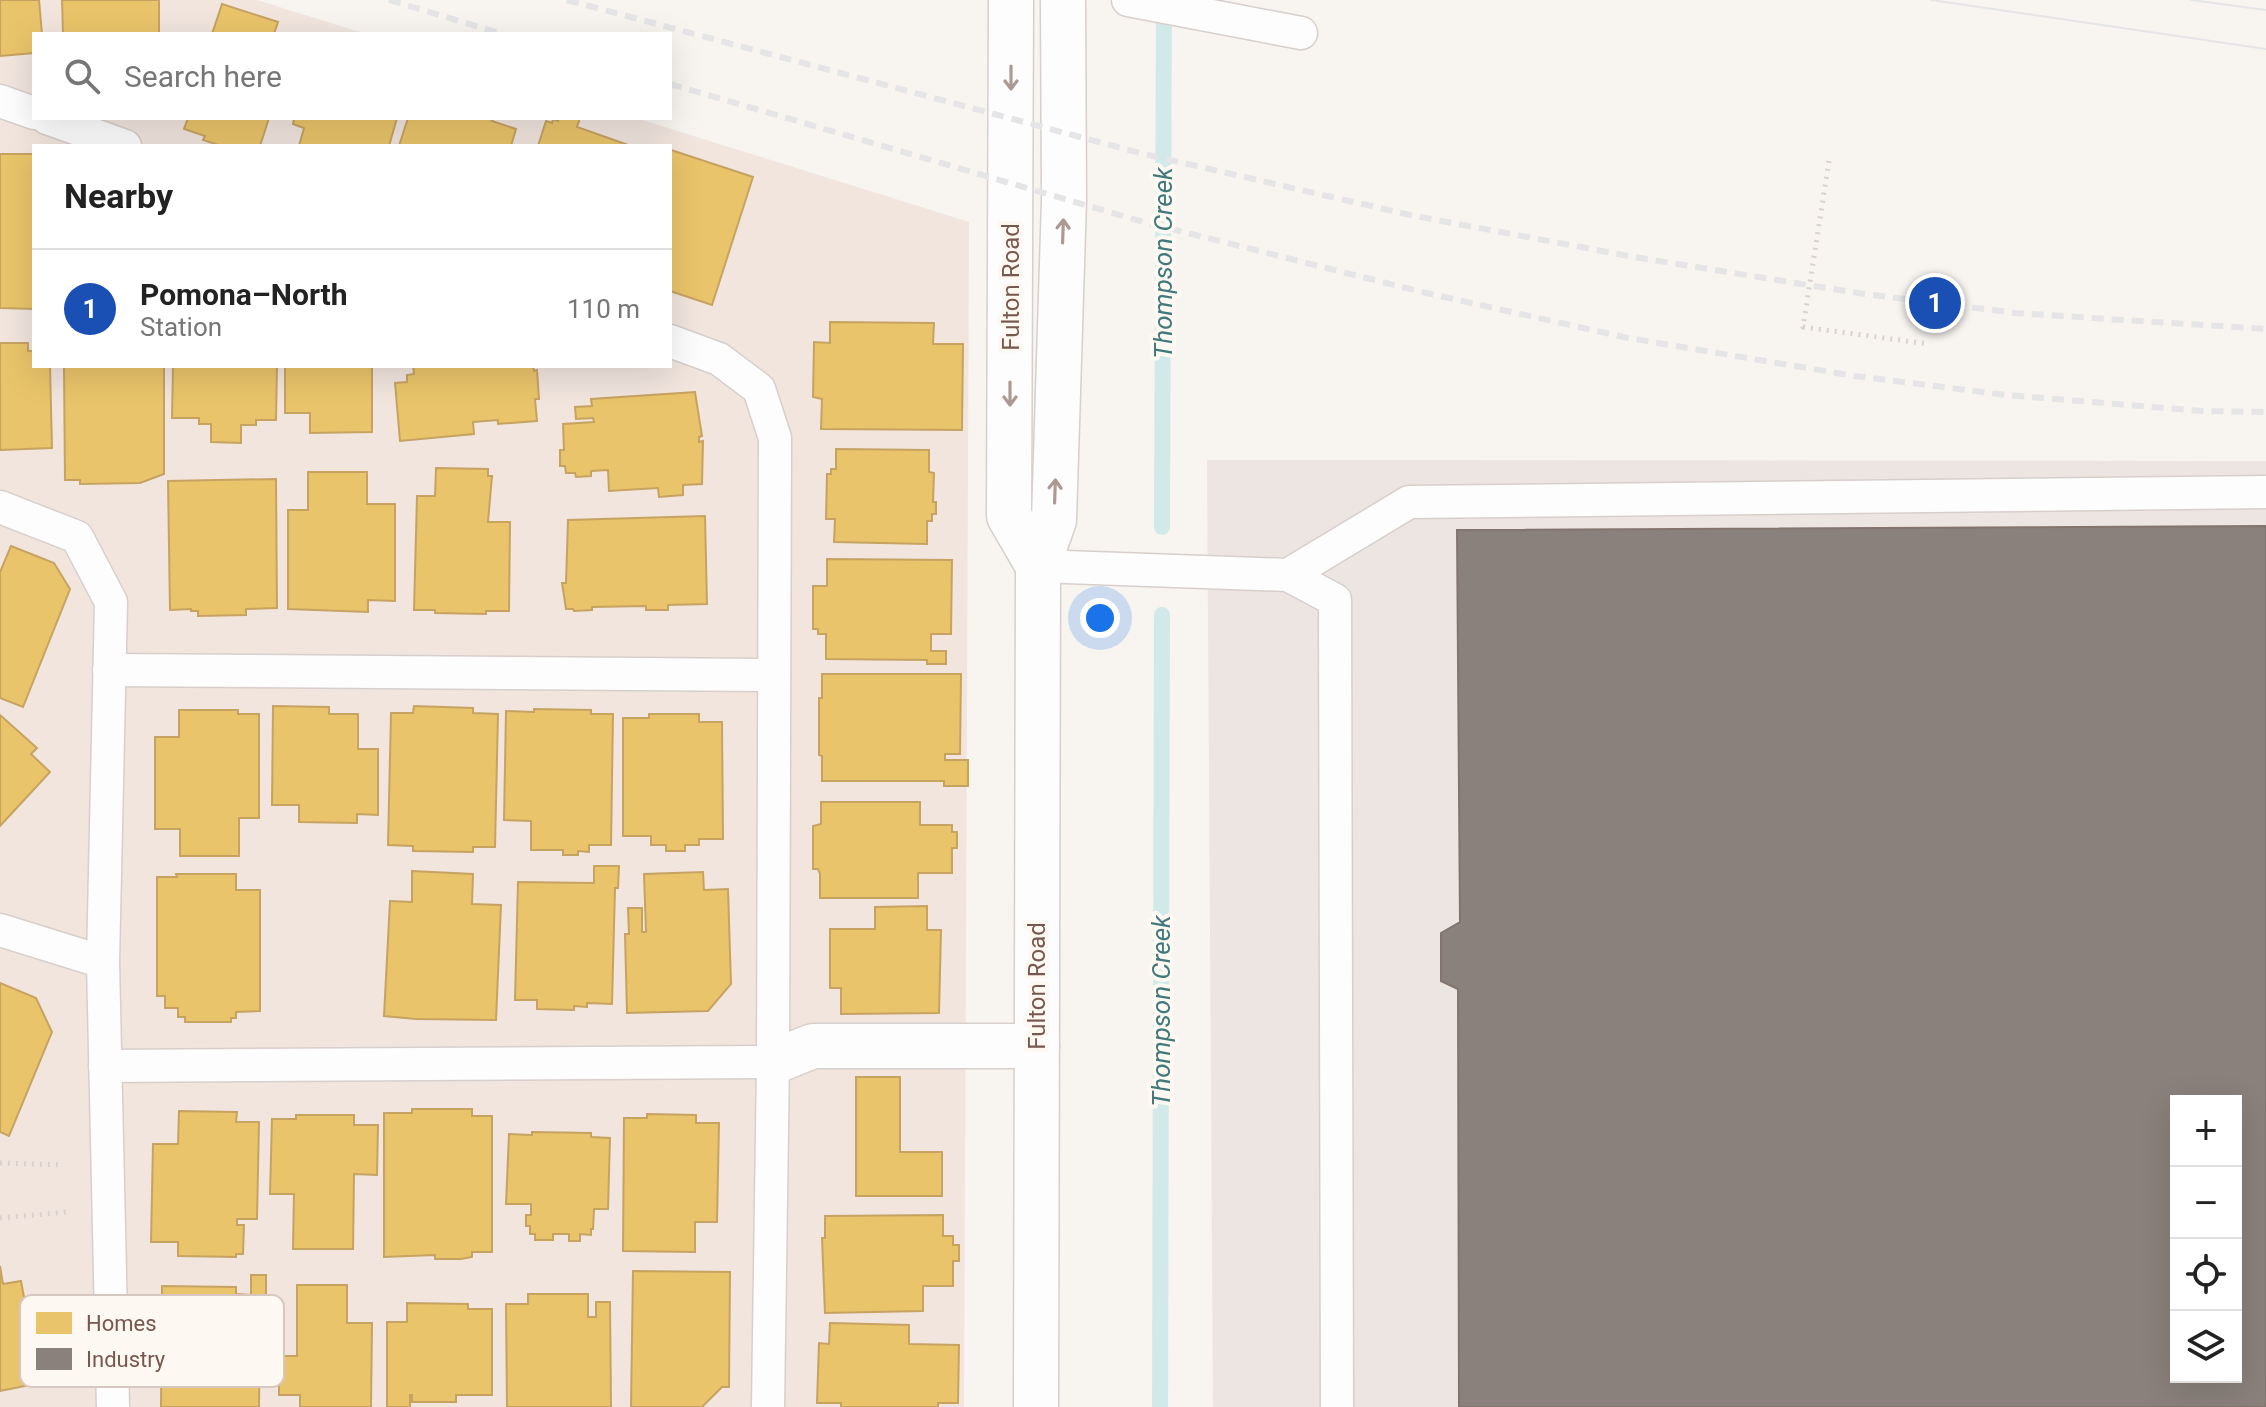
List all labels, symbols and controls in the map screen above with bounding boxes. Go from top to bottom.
search box [32,32,672,120]
icon: search [60,54,104,98]
text: Search here [124,59,282,94]
one-way arrow [1003,64,1019,91]
water label: Thompson Creek [1148,166,1178,359]
text: Nearby [64,176,173,216]
one-way arrow [1056,218,1071,245]
street label: Fulton Road [997,223,1025,351]
pin: 1 [1909,273,1961,333]
text: Pomona–North [140,277,348,312]
text: 1 [83,294,97,324]
text: 110 m [567,294,640,324]
text: Station [140,312,222,342]
one-way arrow [1002,380,1018,407]
one-way arrow [1047,478,1062,505]
your location [1080,598,1120,638]
water label: Thompson Creek [1146,914,1176,1107]
street label: Fulton Road [1023,922,1051,1050]
map controls [2170,1095,2242,1383]
button: + [2170,1095,2242,1167]
button: − [2170,1167,2242,1239]
button: locate [2170,1239,2242,1311]
legend [20,1295,284,1387]
text: Homes [86,1311,157,1336]
button: layers [2170,1311,2242,1383]
text: Industry [86,1347,166,1372]

